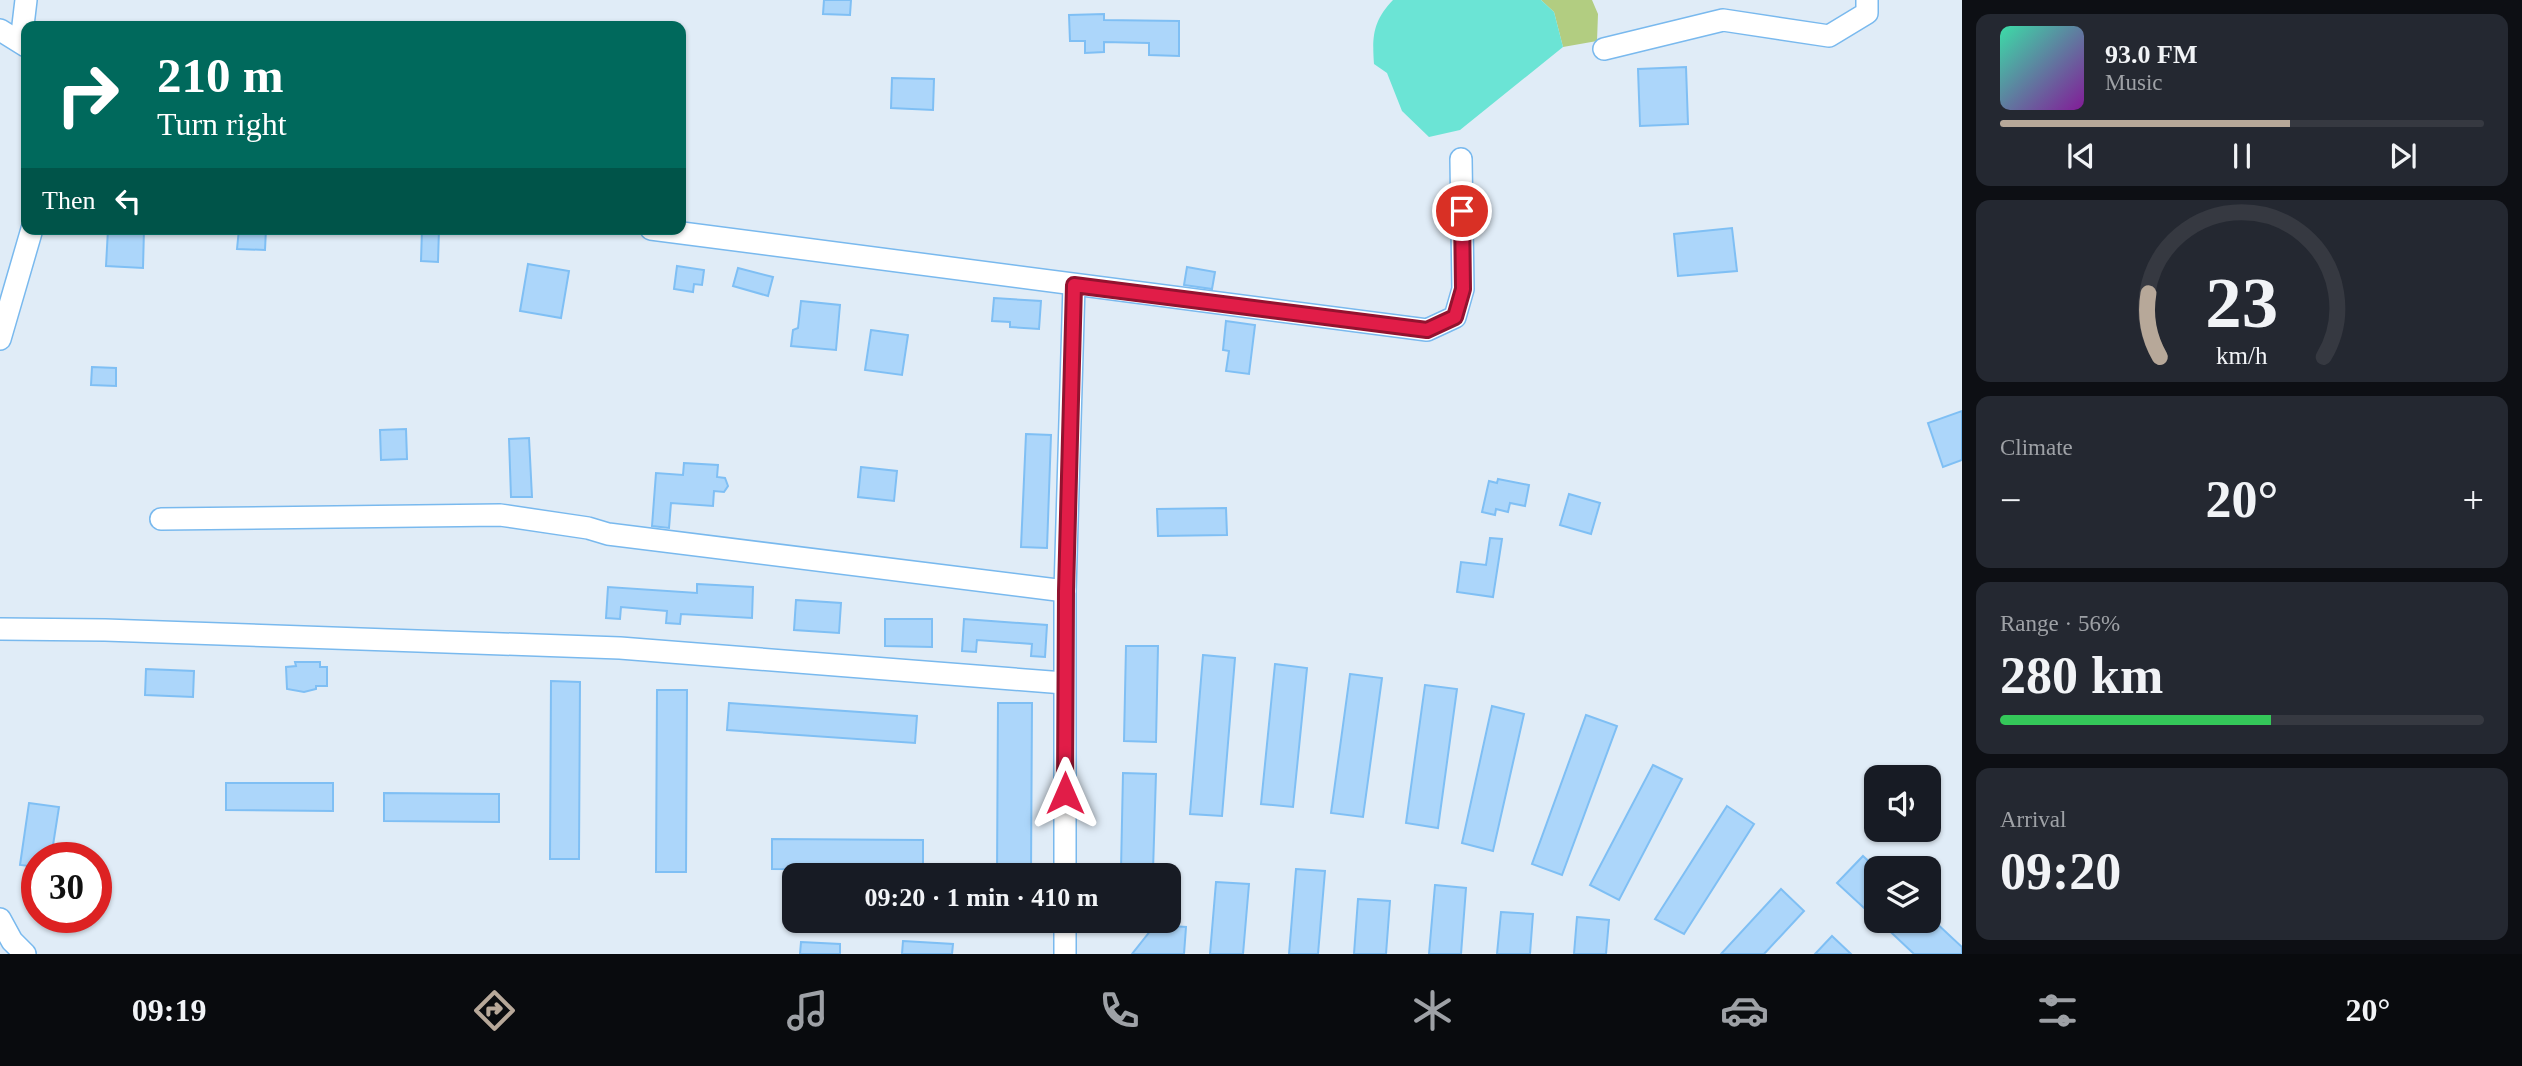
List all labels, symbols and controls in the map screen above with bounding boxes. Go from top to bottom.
text: 93.0 FM [2105,40,2197,69]
text: 210 m [157,48,284,103]
icon: right [42,49,133,140]
text: Music [2105,70,2163,95]
text: Turn right [157,106,287,142]
icon: previous [2062,137,2100,175]
icon: pause [2223,137,2261,175]
icon: next [2384,137,2422,175]
pin [1432,181,1492,241]
icon: left [109,182,147,220]
text: Then [42,186,95,215]
icon: arrive [1443,192,1481,230]
text: 23 [2206,262,2278,343]
text: km/h [2216,342,2268,369]
text: Climate [2000,435,2073,460]
text: 20° [2206,471,2278,528]
text: − [2000,479,2021,521]
text: + [2463,479,2484,521]
text: Range · 56% [2000,611,2120,636]
text: 280 km [2000,647,2163,704]
position arrow [1028,756,1102,830]
map controls [1864,765,1941,933]
button: sound [1864,765,1941,842]
text: Arrival [2000,807,2066,832]
speed limit sign: 30 [21,842,112,933]
text: 09:20 [2000,843,2121,900]
button: layers [1864,856,1941,933]
text: 09:20 · 1 min · 410 m [865,883,1099,912]
icon: directions [470,986,519,1035]
icon: music [783,986,832,1035]
icon: phone [1095,986,1144,1035]
icon: climate [1408,986,1457,1035]
icon: car [1720,986,1769,1035]
icon: filters [2033,986,2082,1035]
text: 09:19 [132,992,206,1028]
text: 20° [2345,992,2390,1028]

